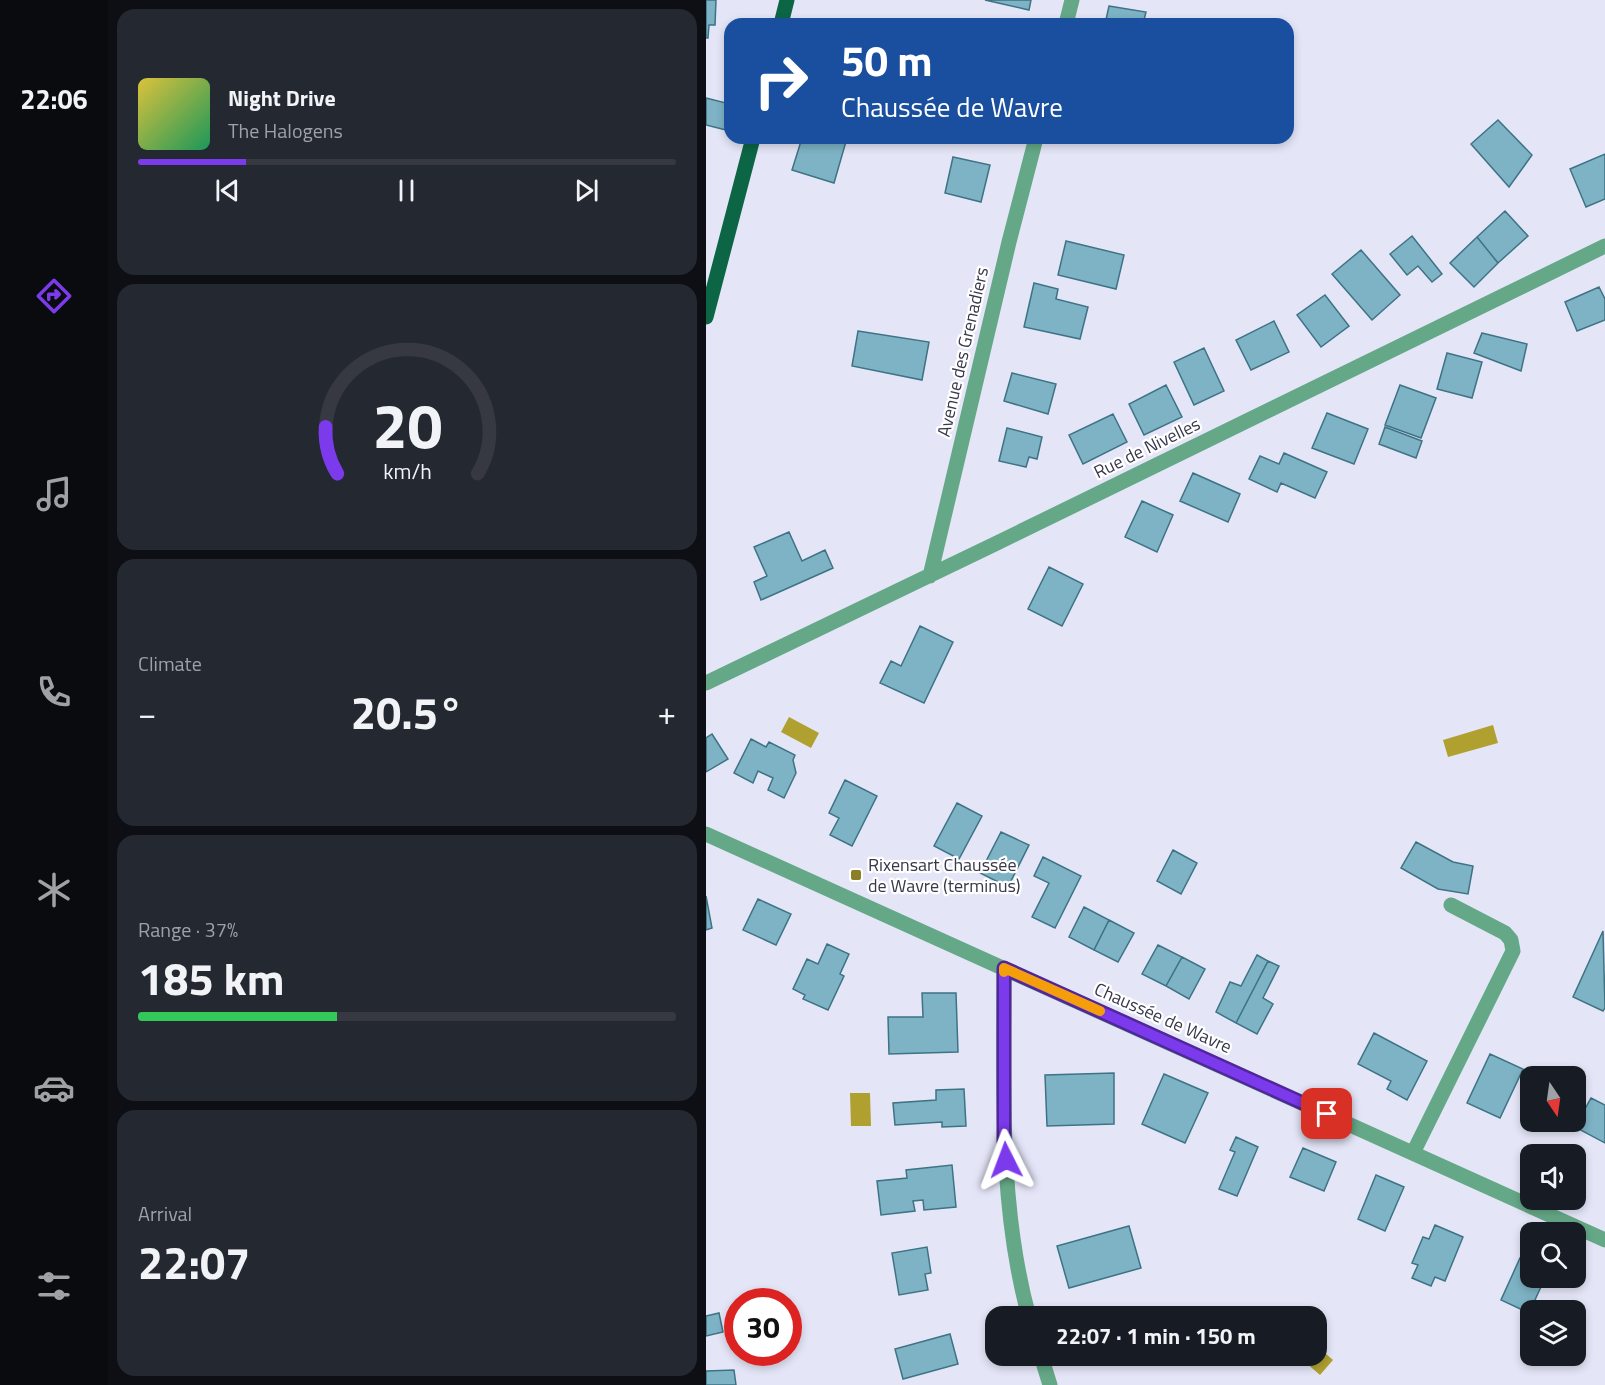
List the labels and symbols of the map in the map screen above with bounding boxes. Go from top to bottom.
street label: Avenue des Grenadiers [930,264,995,439]
street label: Rue de Nivelles [1089,410,1205,485]
place label: Rixensart Chaussée de Wavre (terminus) [868,851,1021,899]
marker: Rixensart Chaussée de Wavre (terminus) [849,868,863,882]
street label: Chaussée de Wavre [1090,975,1236,1060]
north arrow [1520,1066,1586,1132]
pin [1301,1088,1352,1139]
position arrow [974,1128,1038,1192]
speed limit sign: 30 [724,1288,802,1366]

